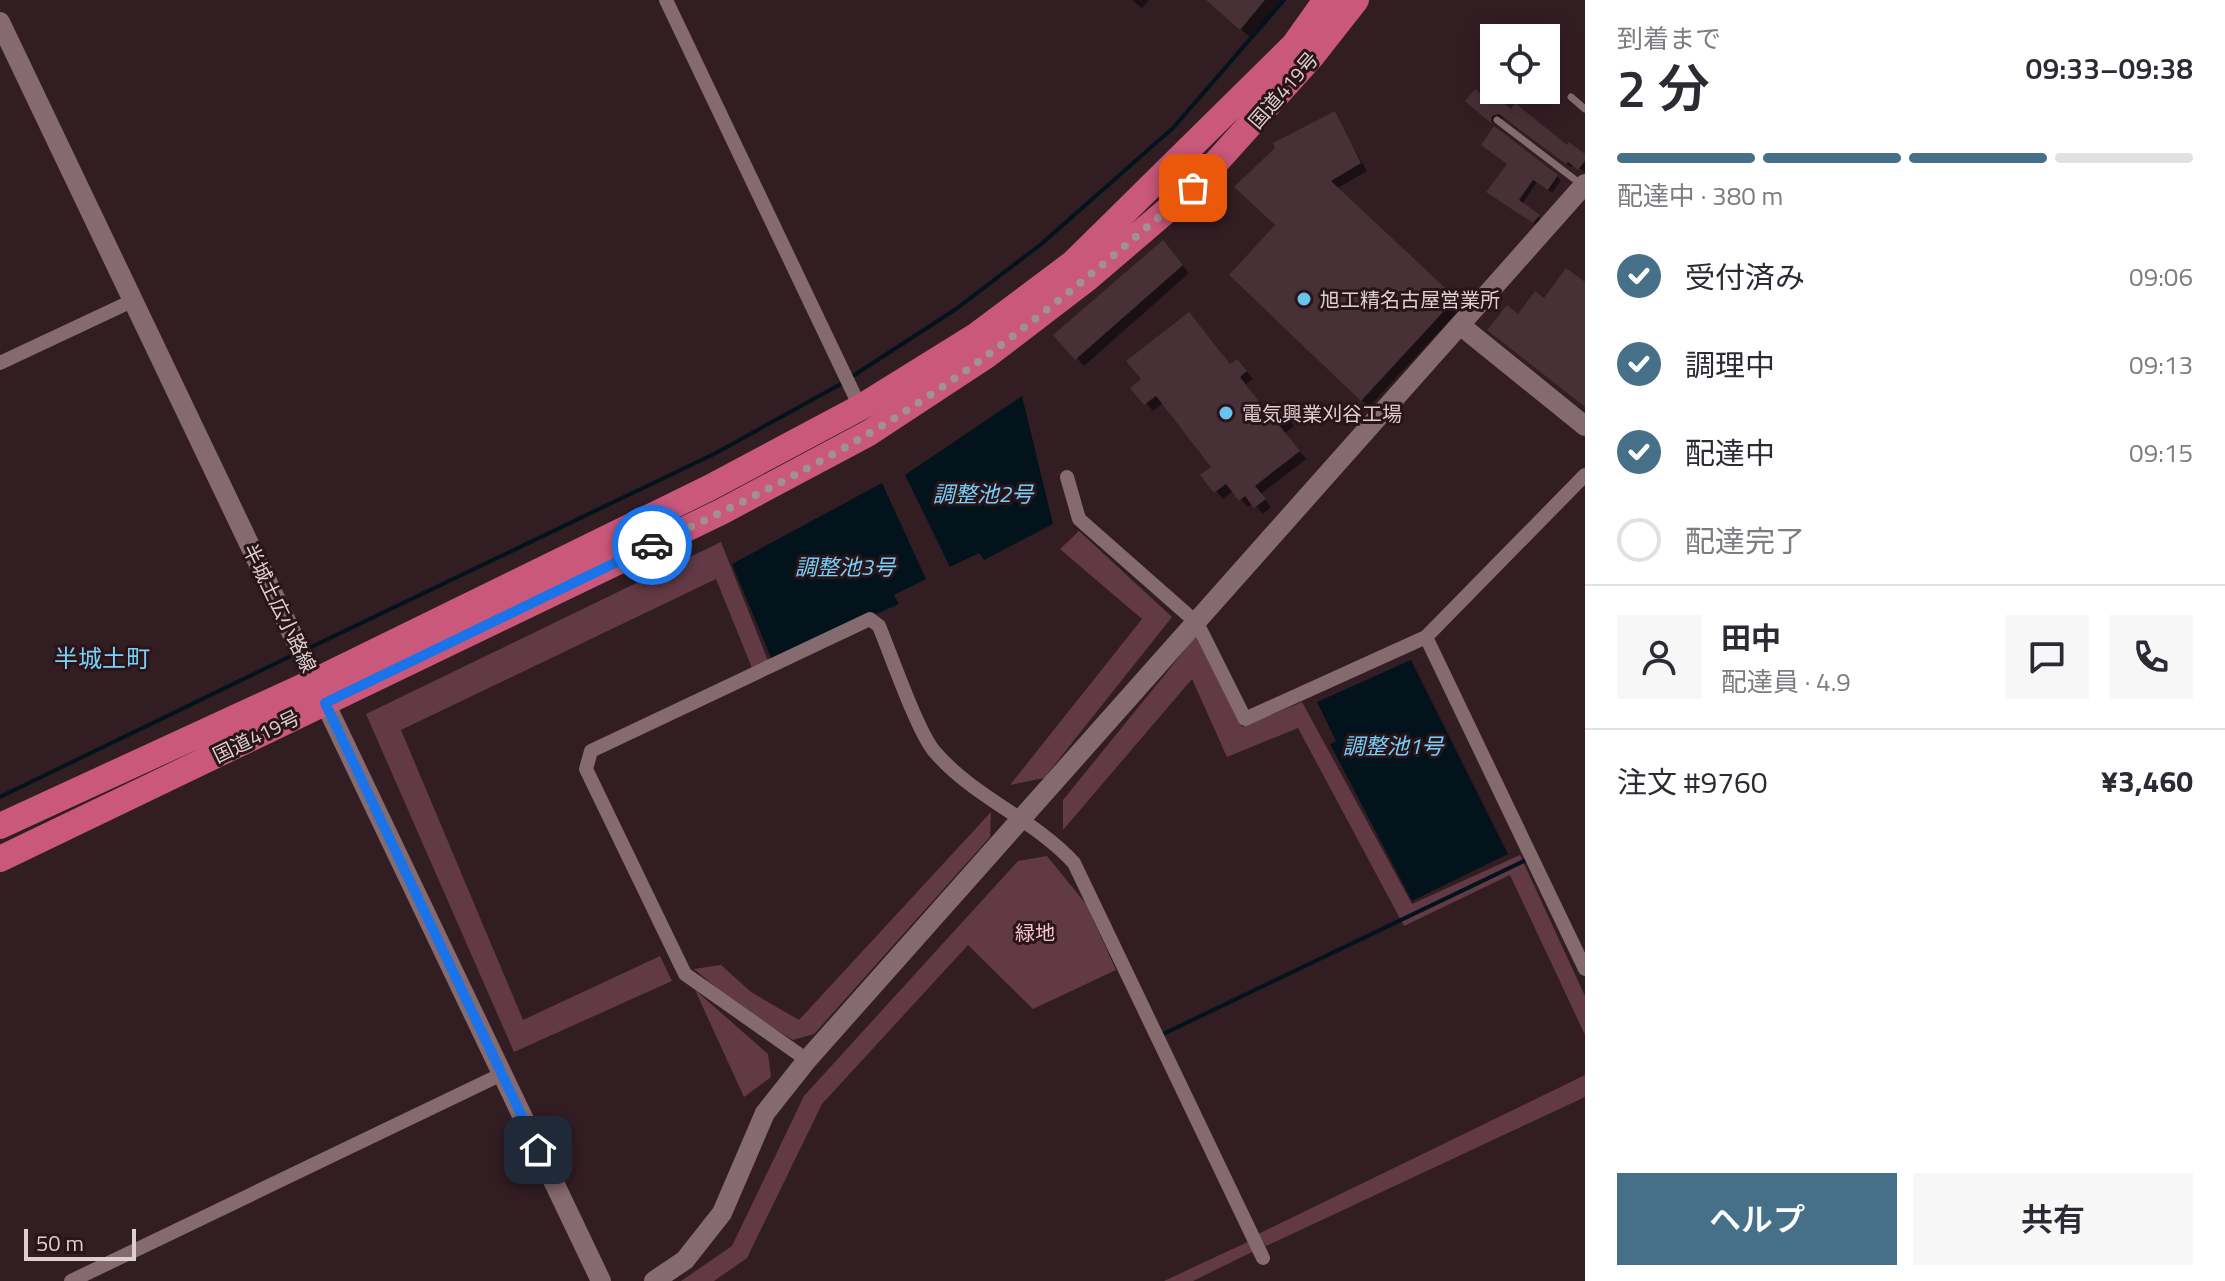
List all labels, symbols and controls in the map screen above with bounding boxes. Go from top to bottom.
text: 到着まで [1617,19,1721,58]
map controls [1480,24,1560,104]
button: locate [1480,24,1560,104]
street label: 国道419号 [1241,45,1325,135]
text: 09:33–09:38 [2026,45,2193,91]
text: 2 分 [1617,48,1710,127]
pin [1159,154,1227,222]
icon: bag [1171,166,1215,210]
text: 配達中 · 380 m [1617,176,1783,215]
icon: check [1617,254,1661,298]
text: 受付済み [1685,254,1805,300]
text: 09:06 [2129,257,2193,296]
place label: 旭工精名古屋営業所 [1320,284,1500,315]
marker: 旭工精名古屋営業所 [1295,290,1313,308]
icon: check [1617,342,1661,386]
text: 調理中 [1685,342,1775,388]
text: 09:13 [2129,345,2193,384]
place label: 電気興業刈谷工場 [1242,398,1402,429]
marker: 電気興業刈谷工場 [1217,404,1235,422]
icon: check [1617,430,1661,474]
text: 配達中 [1685,430,1775,476]
text: 09:15 [2129,433,2193,472]
water label: 調整池2号 [933,477,1035,511]
courier [612,505,692,585]
text: 配達完了 [1685,518,1805,564]
icon: car [630,523,674,567]
street label: 半城土広小路線 [235,538,325,678]
water label: 調整池3号 [795,550,897,584]
button: person [1617,615,1701,699]
text: 田中 [1721,615,1781,661]
button: chat [2005,615,2089,699]
button: phone [2109,615,2193,699]
district label: 半城土町 [54,640,150,676]
text: 配達員 · 4.9 [1721,662,1851,701]
street label: 国道419号 [207,702,305,770]
water label: 調整池1号 [1343,729,1445,763]
text: ¥3,460 [2101,758,2193,804]
text: 注文 #9760 [1617,759,1768,805]
park label: 緑地 [1015,917,1055,948]
pin [504,1116,572,1184]
icon: home [516,1128,560,1172]
button: ヘルプ [1617,1173,1897,1265]
button: 共有 [1913,1173,2193,1265]
scale bar [24,1225,136,1261]
text: 50 m [36,1226,84,1260]

